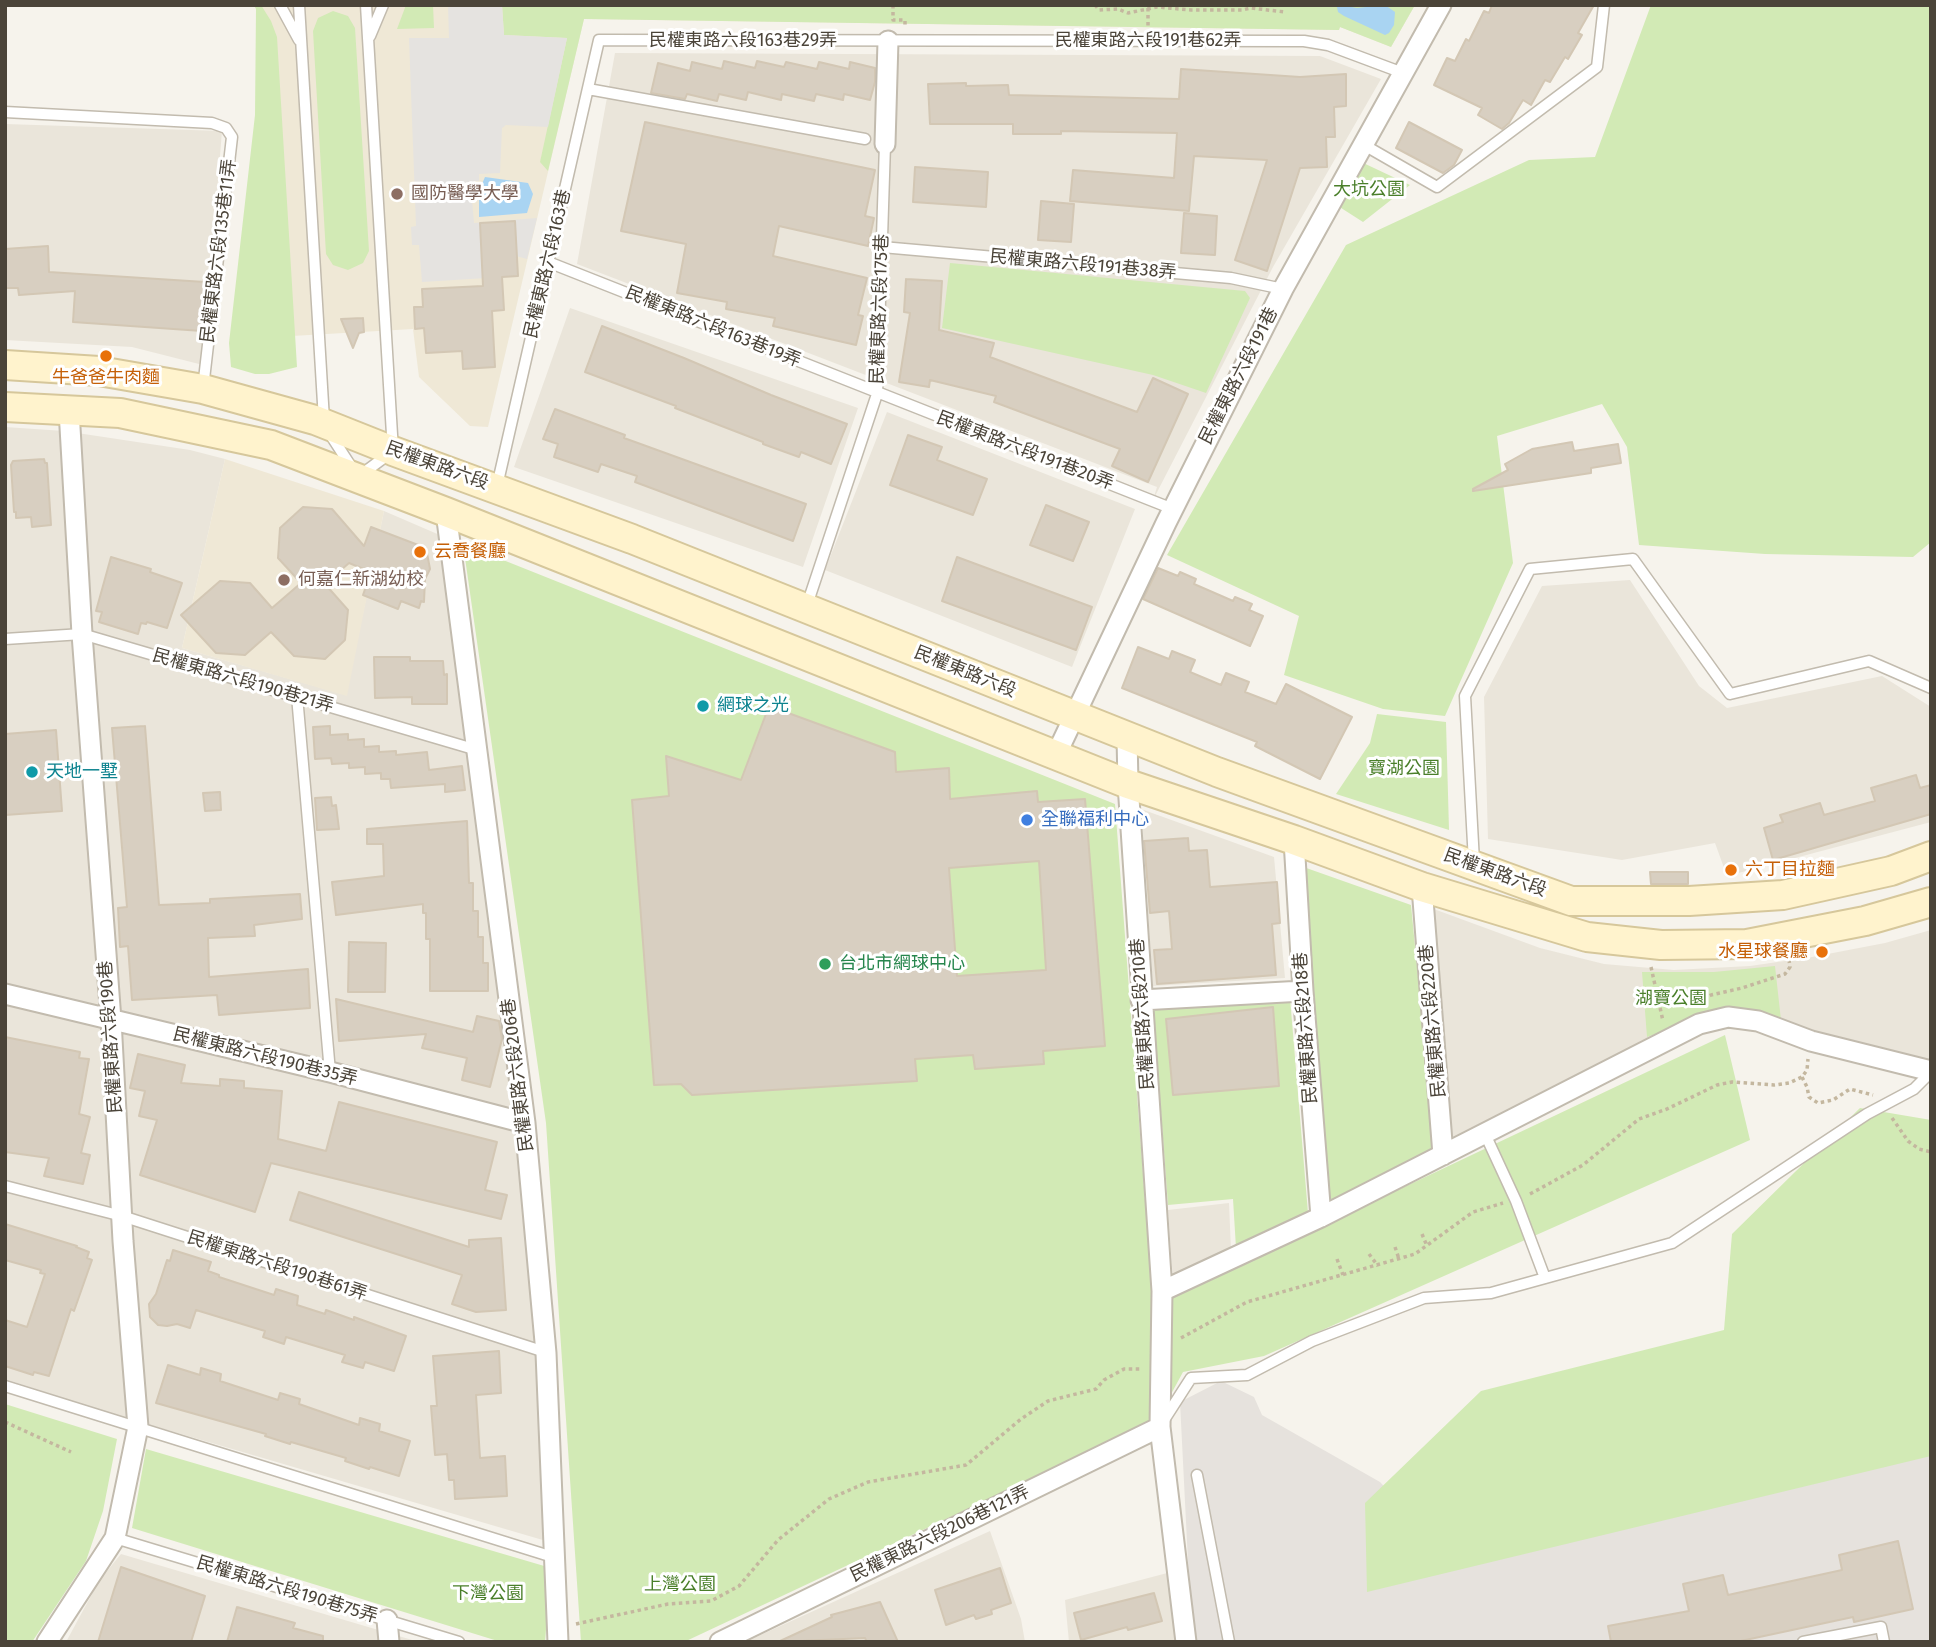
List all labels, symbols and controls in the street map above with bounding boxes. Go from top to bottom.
street label: 民權東路六段163巷29弄 [649,30,837,52]
street label: 民權東路六段191巷62弄 [1055,30,1241,52]
street label: 民權東路六段135巷11弄 [197,158,241,344]
park label: 大坑公園 [1333,179,1405,201]
place label: 國防醫學大學 [411,183,519,205]
marker: 國防醫學大學 [389,186,405,202]
street label: 民權東路六段163巷 [520,187,576,341]
street label: 民權東路六段175巷 [867,233,893,385]
street label: 民權東路六段191巷38弄 [989,246,1177,284]
street label: 民權東路六段163巷19弄 [622,282,804,372]
street label: 民權東路六段191巷 [1195,304,1283,448]
marker: 牛爸爸牛肉麵 [98,348,114,364]
place label: 牛爸爸牛肉麵 [52,367,160,389]
street label: 民權東路六段191巷20弄 [934,407,1116,495]
street label: 民權東路六段 [383,437,491,495]
place label: 云喬餐廳 [434,541,506,563]
marker: 云喬餐廳 [412,544,428,560]
place label: 何嘉仁新湖幼校 [298,569,424,591]
marker: 何嘉仁新湖幼校 [276,572,292,588]
street label: 民權東路六段 [911,642,1019,702]
street label: 民權東路六段190巷21弄 [150,645,336,717]
place label: 網球之光 [717,695,789,717]
marker: 網球之光 [695,698,711,714]
park label: 寶湖公園 [1368,758,1440,780]
place label: 天地一墅 [46,761,118,783]
marker: 天地一墅 [24,764,40,780]
place label: 全聯福利中心 [1041,809,1149,831]
marker: 全聯福利中心 [1019,812,1035,828]
street label: 民權東路六段 [1441,844,1549,902]
place label: 六丁目拉麵 [1745,859,1835,881]
marker: 六丁目拉麵 [1723,862,1739,878]
street label: 民權東路六段210巷 [1127,937,1159,1091]
place label: 水星球餐廳 [1718,941,1808,963]
street label: 民權東路六段220巷 [1416,943,1450,1099]
marker: 水星球餐廳 [1814,944,1830,960]
street label: 民權東路六段218巷 [1290,951,1322,1105]
place label: 台北市網球中心 [839,953,965,975]
marker: 台北市網球中心 [817,956,833,972]
street label: 民權東路六段190巷 [95,960,127,1114]
park label: 湖寶公園 [1635,988,1707,1010]
street label: 民權東路六段206巷 [498,997,538,1153]
street label: 民權東路六段190巷35弄 [171,1024,359,1090]
street label: 民權東路六段190巷61弄 [184,1227,370,1305]
street label: 民權東路六段206巷121弄 [847,1481,1033,1587]
street label: 民權東路六段190巷75弄 [194,1552,380,1628]
park label: 上灣公園 [644,1574,716,1596]
park label: 下灣公園 [452,1583,524,1605]

